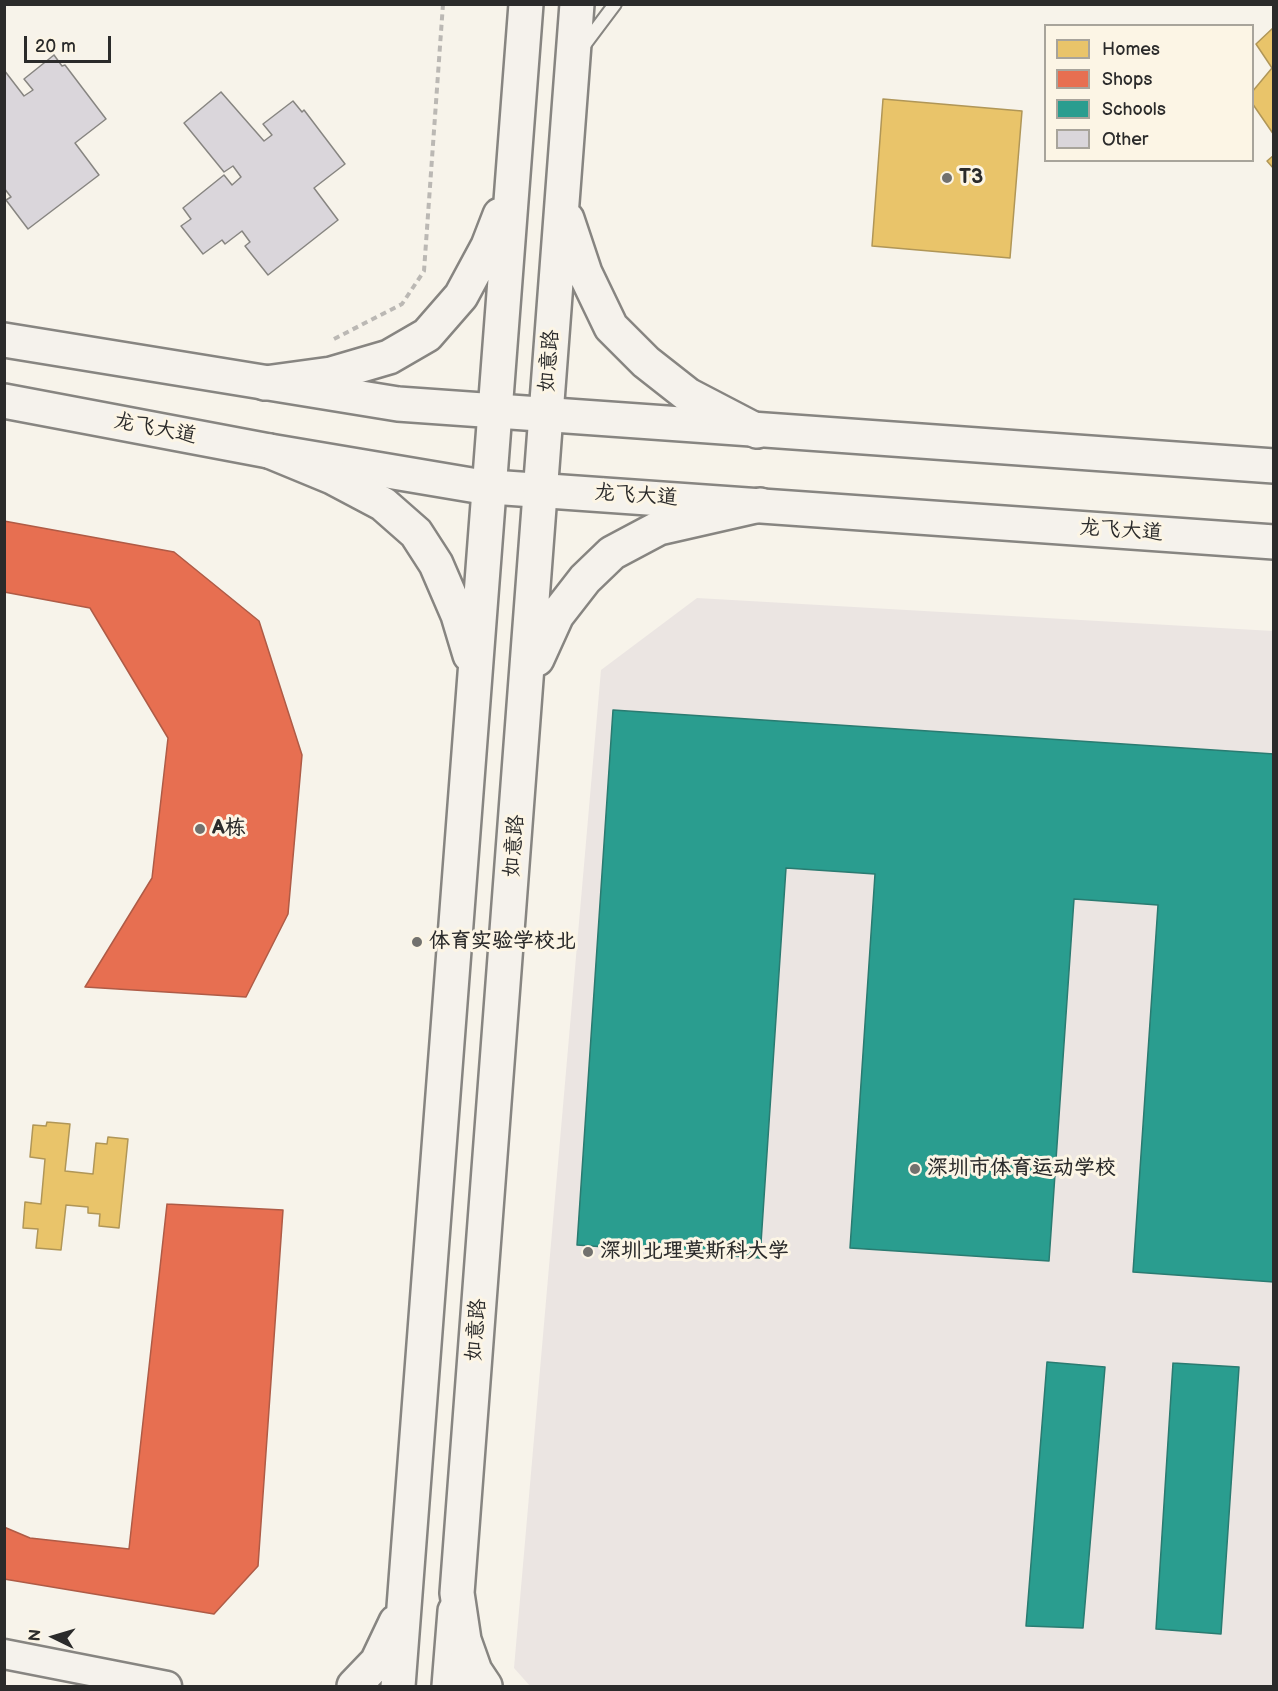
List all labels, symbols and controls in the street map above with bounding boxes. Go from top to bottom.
scale bar [27,24,114,62]
legend [1044,24,1254,162]
text: 20 m [35,36,76,57]
text: Homes [1102,39,1160,60]
text: Shops [1102,69,1152,90]
text: Schools [1102,99,1166,120]
text: Other [1102,129,1148,150]
place label: T3 [959,165,983,191]
marker: T3 [940,171,954,185]
street label: 如意路 [535,329,565,393]
street label: 龙飞大道 [111,409,199,449]
street label: 龙飞大道 [593,481,679,511]
street label: 龙飞大道 [1078,516,1164,546]
street label: 如意路 [500,814,530,878]
place label: A栋 [212,816,246,842]
marker: A栋 [193,822,207,836]
place label: 体育实验学校北 [429,929,576,955]
marker: 体育实验学校北 [410,935,424,949]
place label: 深圳市体育运动学校 [927,1156,1116,1182]
marker: 深圳市体育运动学校 [908,1162,922,1176]
place label: 深圳北理莫斯科大学 [600,1239,789,1265]
marker: 深圳北理莫斯科大学 [581,1245,595,1259]
street label: 如意路 [462,1298,492,1362]
north arrow [24,1607,84,1667]
text: N [26,1629,46,1642]

